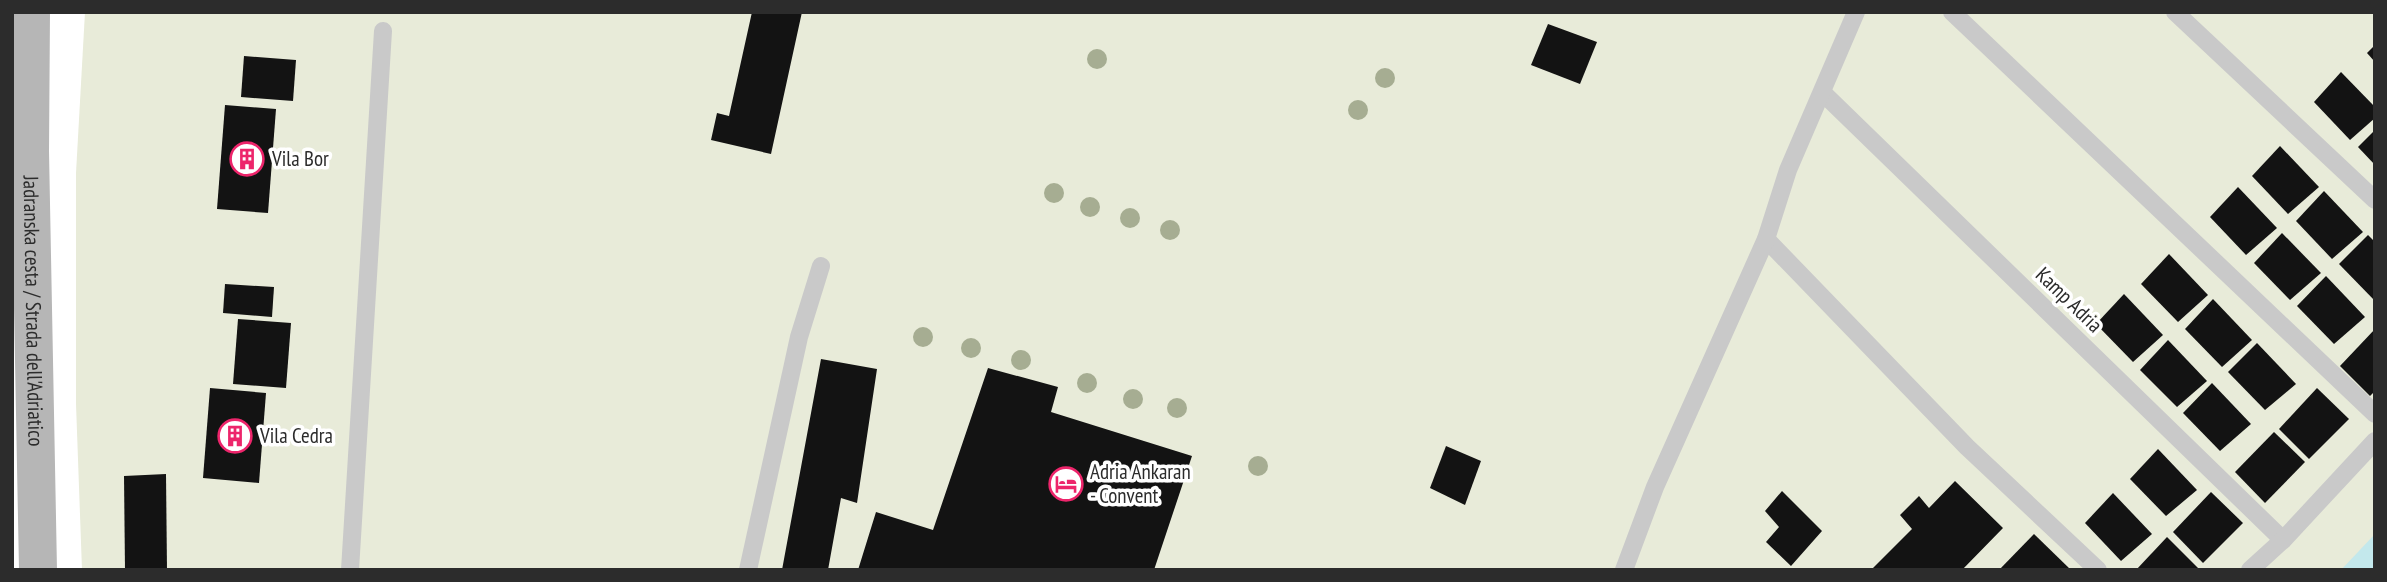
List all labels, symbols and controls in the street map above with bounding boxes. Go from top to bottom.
building icon: Vila Bor [228,140,266,178]
place label: Vila Bor [271,145,329,172]
street label: Jadranska cesta / Strada dell'Adriatico [17,174,50,447]
street label: Kamp Adria [2030,261,2108,338]
building icon: Vila Cedra [216,417,254,455]
place label: Vila Cedra [259,422,333,449]
place label: Adria Ankaran - Convent [1090,458,1191,509]
hotel icon: Adria Ankaran - Convent [1047,465,1085,503]

